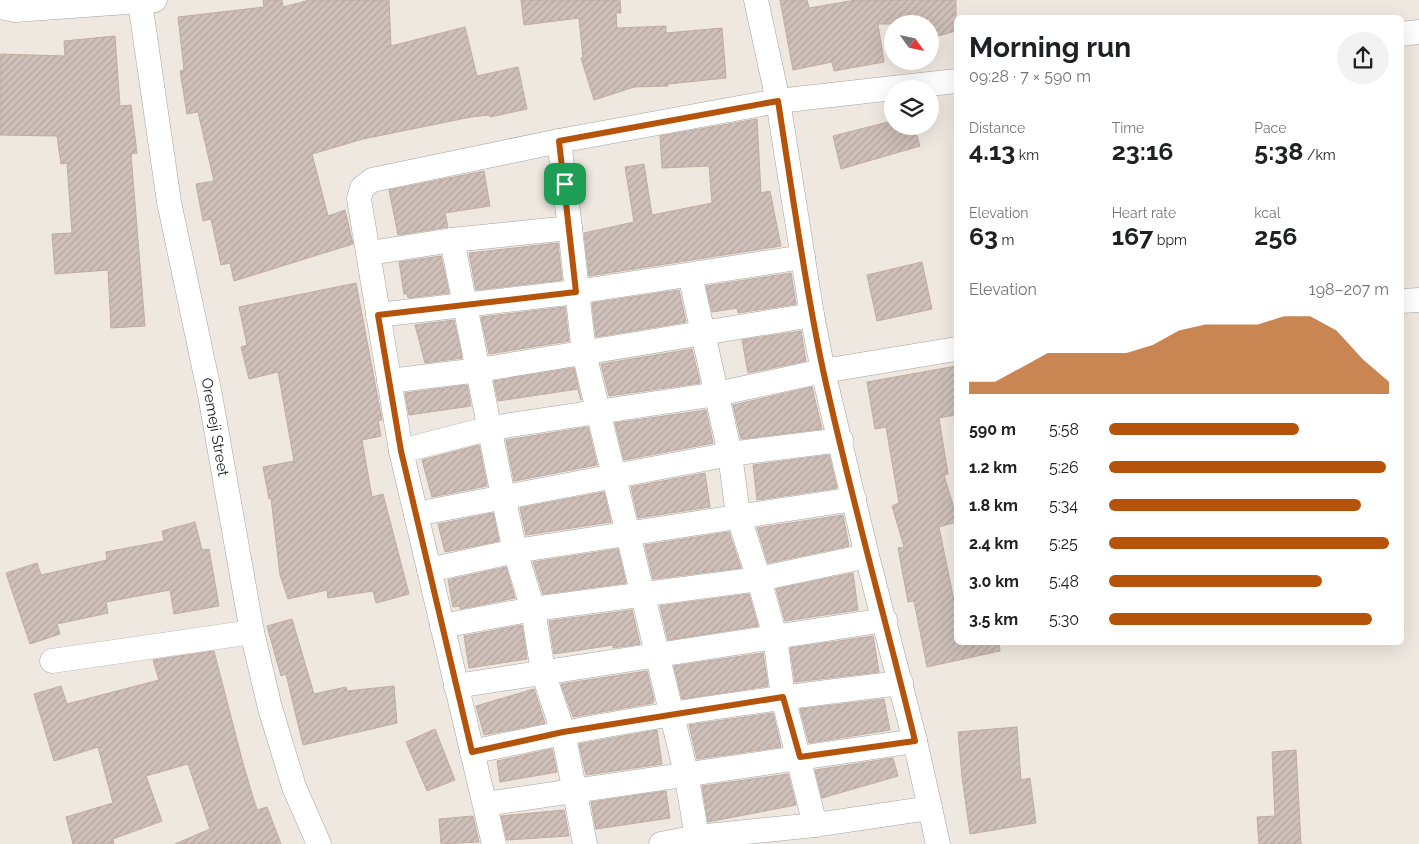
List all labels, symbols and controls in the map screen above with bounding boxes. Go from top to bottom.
north arrow [884,15,939,70]
map controls [884,15,939,135]
text: Morning run [969,31,1131,64]
button: share [1337,32,1389,84]
text: 09:28 · 7 × 590 m [969,67,1091,86]
button: layers [884,80,939,135]
text: Distance [969,120,1025,136]
text: Time [1112,120,1144,136]
text: Pace [1254,120,1286,136]
text: 4.13 [969,136,1015,166]
text: 23:16 [1112,136,1173,166]
text: 5:38 [1254,136,1303,166]
text: km [1015,147,1039,163]
text: /km [1303,147,1336,163]
pin [544,163,586,205]
icon: arrive [551,170,579,198]
text: Elevation [969,205,1028,221]
text: Heart rate [1112,205,1176,221]
text: kcal [1254,205,1281,221]
text: 63 [969,221,998,251]
text: 167 [1112,221,1153,251]
text: 256 [1254,221,1297,251]
text: m [998,232,1014,248]
text: bpm [1153,232,1187,248]
text: Elevation [969,280,1037,299]
text: 198–207 m [1309,280,1389,299]
street label: Oremeji Street [197,376,233,478]
text: 590 m [969,420,1016,439]
text: 5:58 [1049,420,1079,439]
text: 1.2 km [969,458,1017,477]
text: 5:26 [1049,458,1079,477]
text: 1.8 km [969,496,1018,515]
text: 5:34 [1049,496,1078,515]
text: 2.4 km [969,534,1018,553]
text: 5:25 [1049,534,1078,553]
text: 3.0 km [969,572,1019,591]
text: 5:48 [1049,572,1079,591]
text: 3.5 km [969,610,1018,629]
text: 5:30 [1049,610,1079,629]

